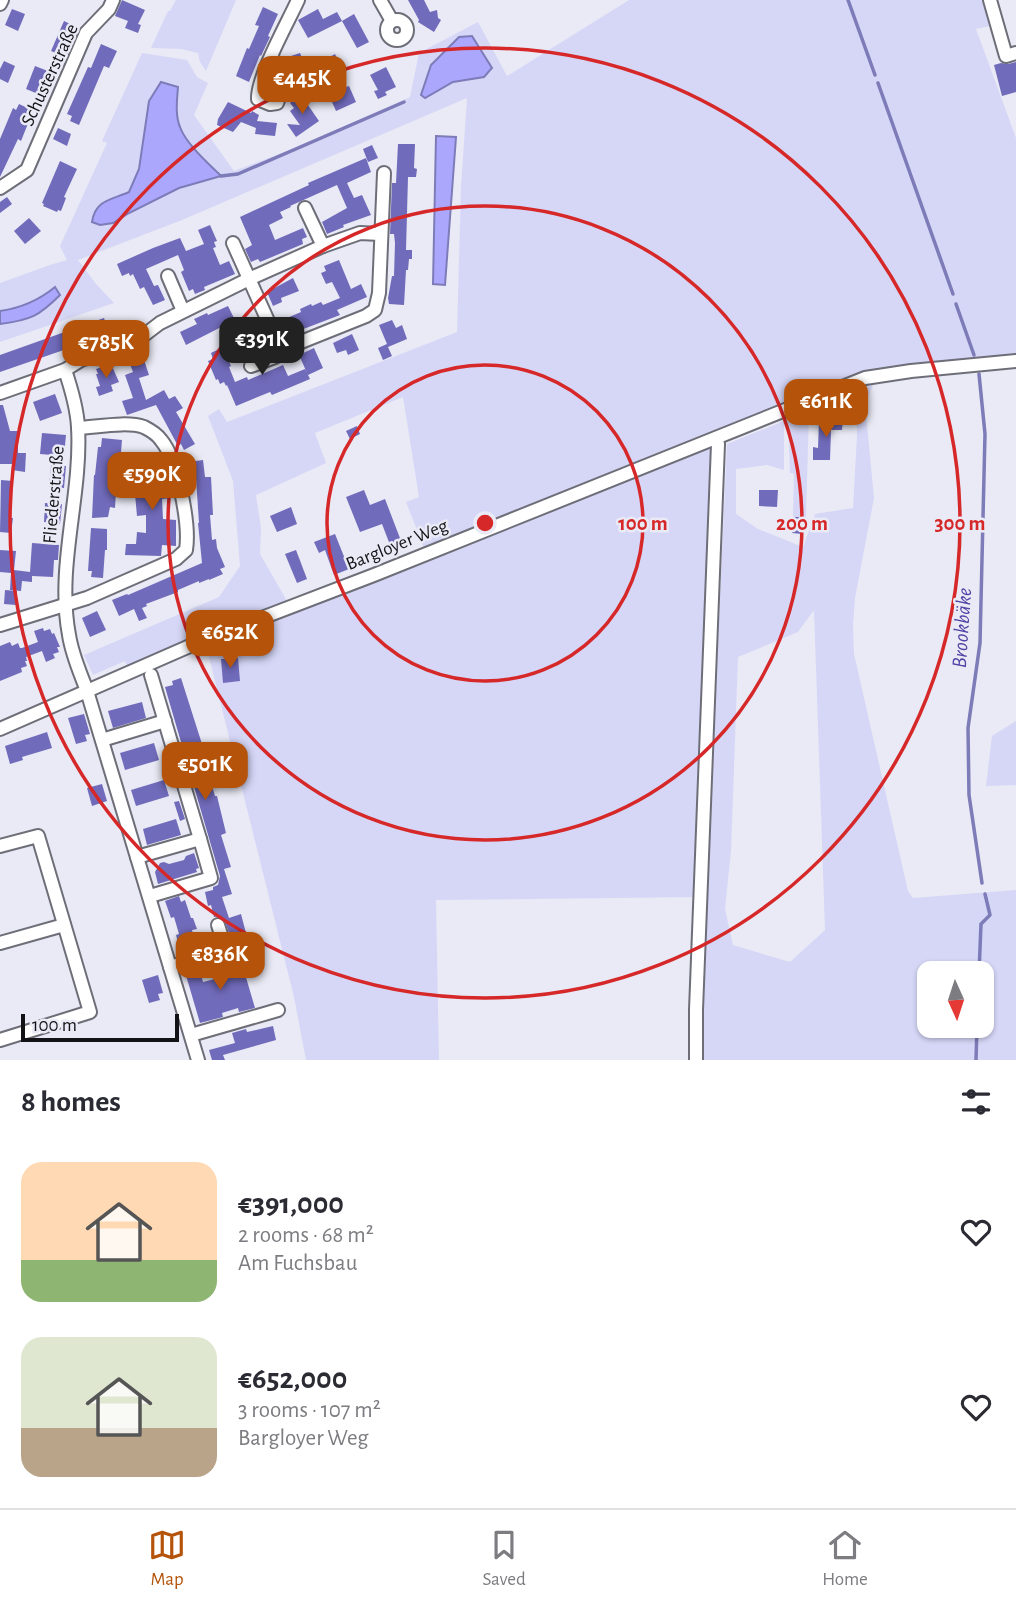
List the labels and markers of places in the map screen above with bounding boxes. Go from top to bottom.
pin: €445K [253,57,351,116]
pin: €391K [213,318,311,377]
pin: €785K [57,320,155,380]
pin: €611K [777,380,875,439]
pin: €590K [103,452,201,512]
centre of rings [473,511,497,535]
pin: €652K [181,610,279,670]
pin: €501K [156,742,254,802]
pin: €836K [171,932,269,992]

